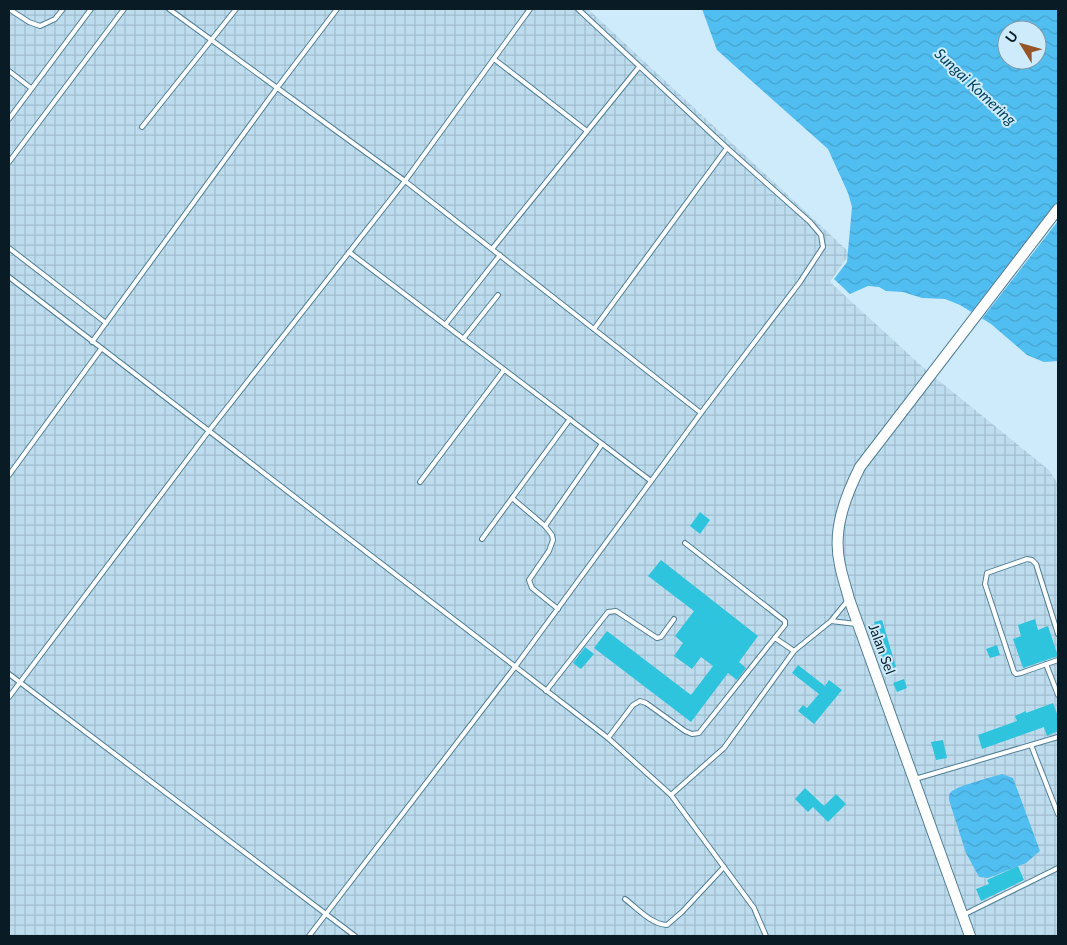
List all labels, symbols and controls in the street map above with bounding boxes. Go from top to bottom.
north arrow [997,20,1047,70]
text: U [1001,28,1021,46]
water label: Sungai Komering [931,44,1020,129]
street label: Jalan Sel [866,621,899,676]

